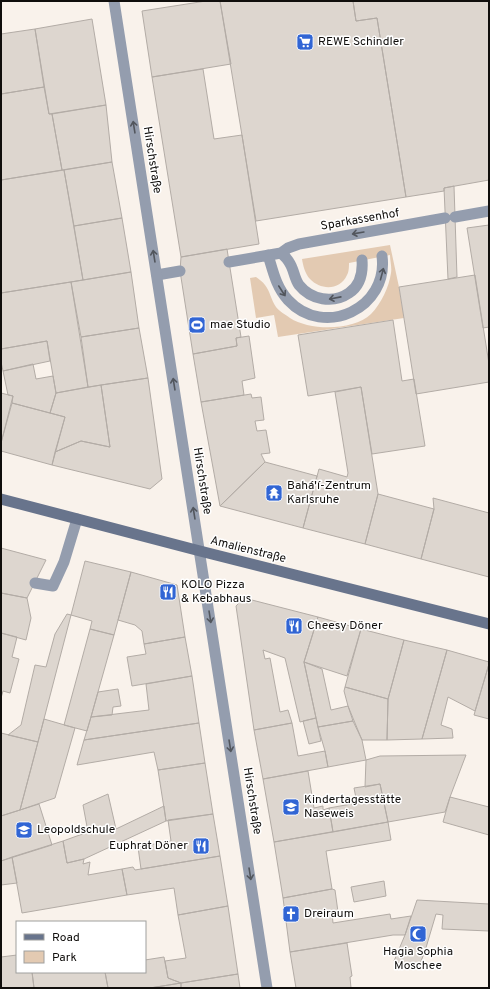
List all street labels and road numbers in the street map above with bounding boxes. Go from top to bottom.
street label: Hirschstraße [139,125,165,195]
street label: Sparkassenhof [319,205,401,235]
street label: Hirschstraße [189,446,215,516]
street label: Amalienstraße [208,533,288,567]
street label: Hirschstraße [239,766,265,836]

